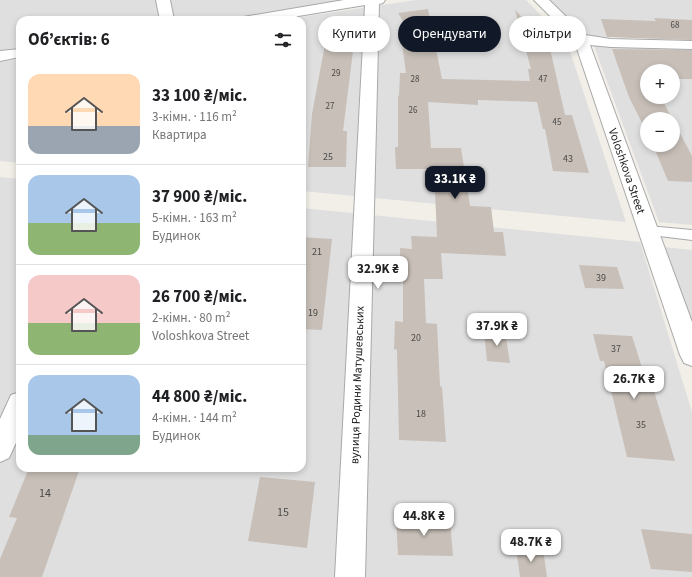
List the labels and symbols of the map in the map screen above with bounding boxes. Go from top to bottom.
house number: 68 [671,19,680,32]
house number: 29 [332,67,341,80]
house number: 28 [411,73,420,86]
house number: 47 [539,73,548,86]
house number: 27 [326,100,335,113]
house number: 26 [409,104,418,117]
house number: 45 [553,116,562,129]
street label: Voloshkova Street [604,126,649,216]
house number: 25 [323,150,333,164]
house number: 43 [563,152,573,166]
pin: 33.1K ₴ [418,166,492,200]
house number: 21 [312,245,322,259]
pin: 32.9K ₴ [341,256,415,290]
house number: 39 [596,271,606,285]
street label: вулиця Родини Матушевських [346,305,369,464]
house number: 19 [308,306,318,320]
pin: 37.9K ₴ [460,313,534,347]
house number: 20 [411,331,421,345]
house number: 37 [611,342,621,356]
pin: 26.7K ₴ [597,366,671,400]
house number: 18 [416,407,426,421]
house number: 35 [636,418,646,432]
house number: 14 [39,485,51,502]
pin: 44.8K ₴ [387,503,461,537]
house number: 15 [277,504,289,521]
pin: 48.7K ₴ [494,529,568,563]

